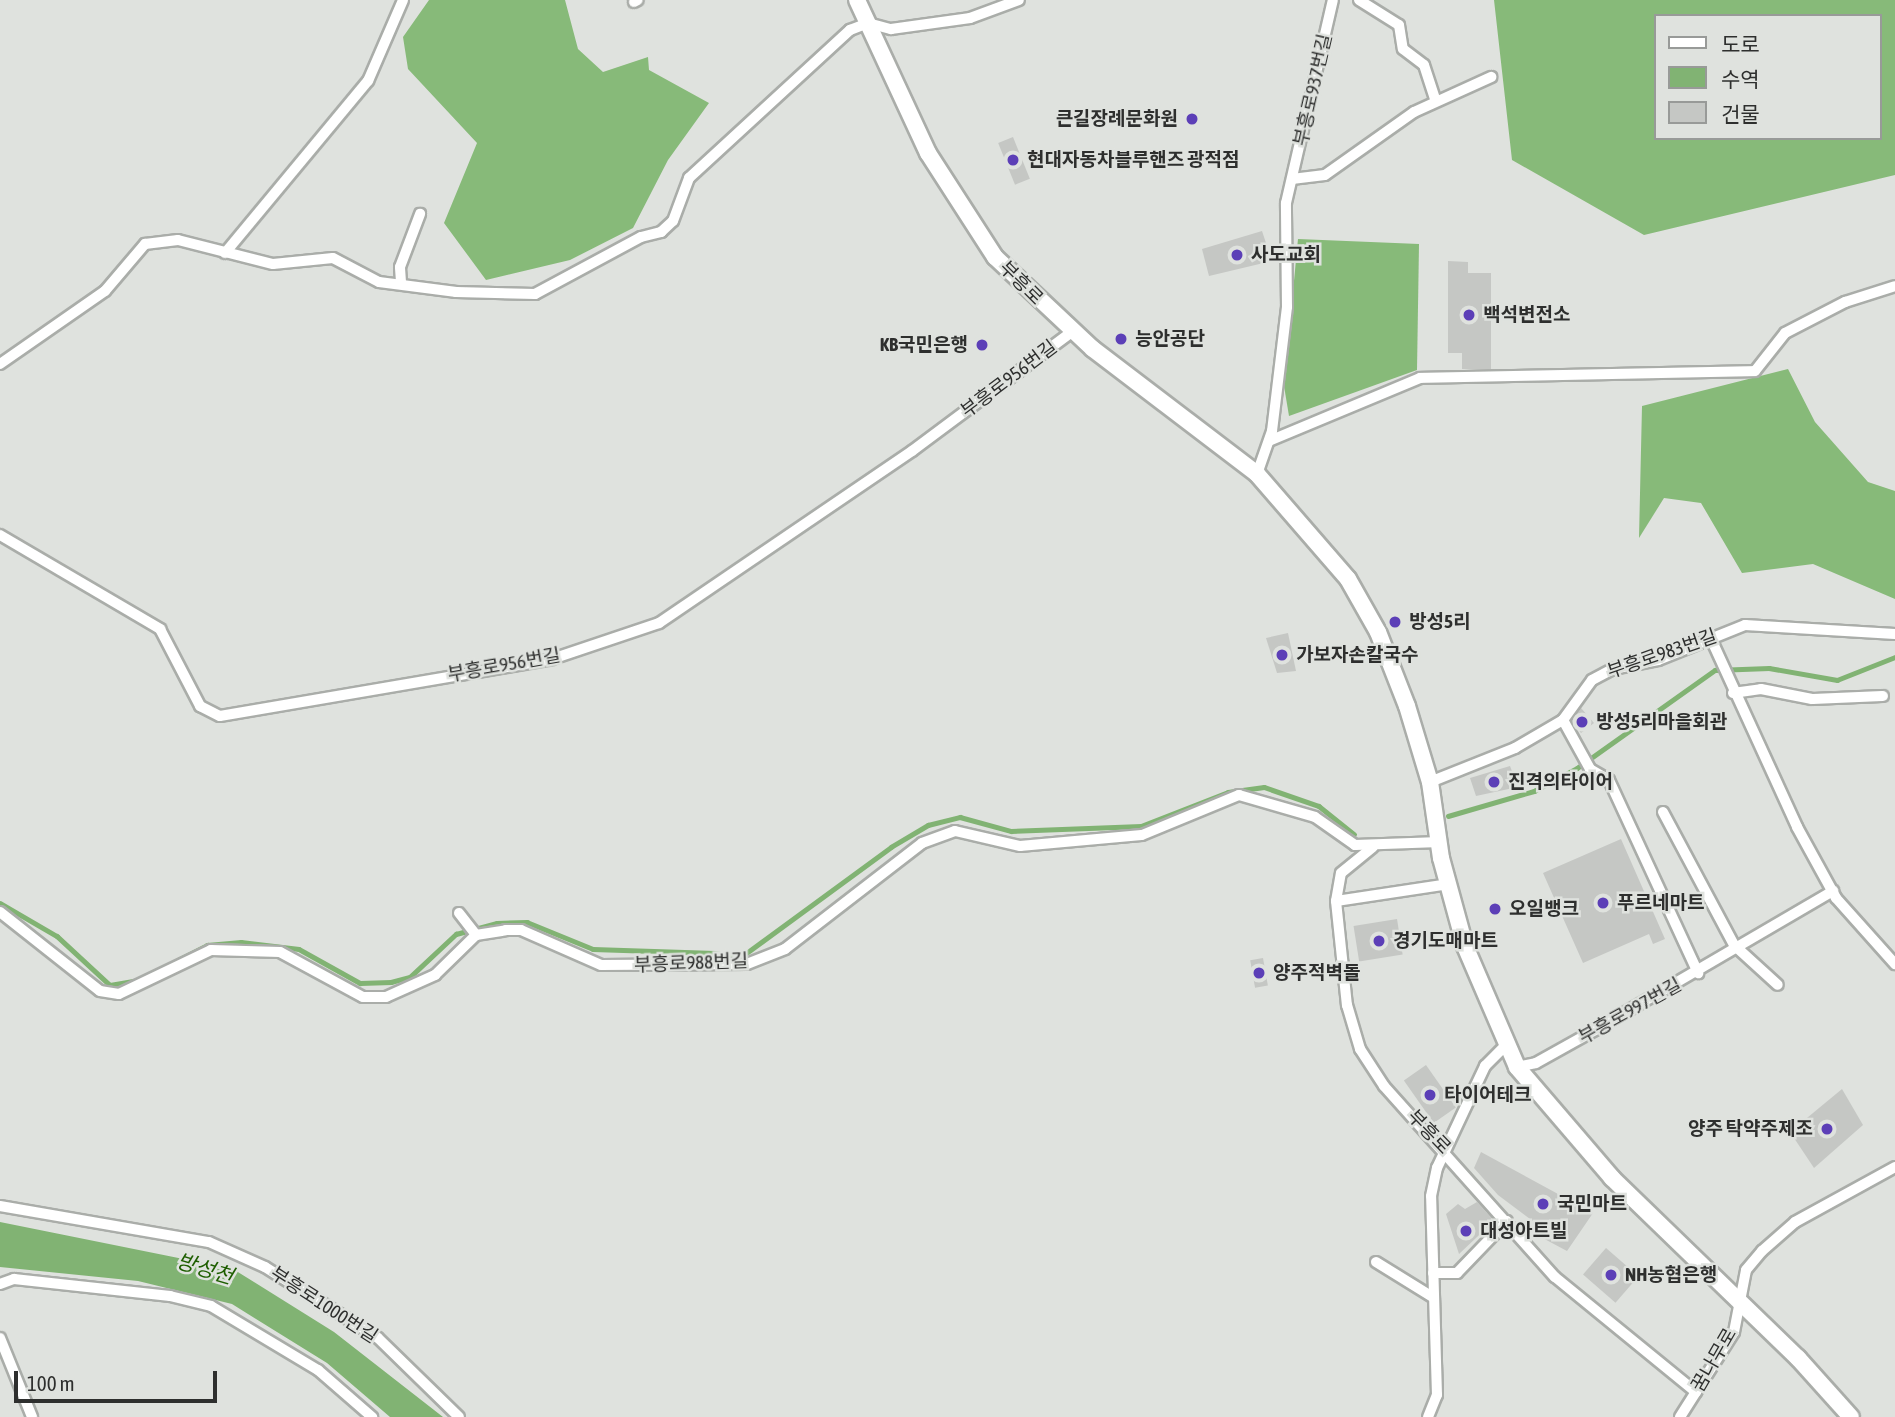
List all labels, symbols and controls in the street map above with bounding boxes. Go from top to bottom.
legend [1654,14,1881,140]
street label: 부흥로937번길 [1289,32,1337,148]
text: 도로 [1721,32,1760,56]
text: 수역 [1721,67,1760,91]
text: 건물 [1721,102,1760,126]
place label: 큰길장례문화원 [1056,108,1178,130]
marker: 큰길장례문화원 [1184,111,1200,127]
place label: 현대자동차블루핸즈 광적점 [1027,149,1239,171]
marker: 현대자동차블루핸즈 광적점 [1005,152,1021,168]
place label: 사도교회 [1251,244,1321,266]
marker: 사도교회 [1229,247,1245,263]
street label: 부흥로 [994,256,1048,310]
place label: 백석변전소 [1483,304,1570,326]
marker: 백석변전소 [1461,307,1477,323]
place label: 능안공단 [1135,328,1205,350]
marker: 능안공단 [1113,331,1129,347]
place label: KB국민은행 [880,334,968,356]
street label: 부흥로956번길 [957,336,1061,422]
marker: KB국민은행 [974,337,990,353]
place label: 방성5리 [1409,611,1470,633]
marker: 방성5리 [1387,614,1403,630]
street label: 부흥로983번길 [1604,625,1720,683]
street label: 부흥로956번길 [446,644,562,686]
place label: 가보자손칼국수 [1296,644,1418,666]
marker: 가보자손칼국수 [1274,647,1290,663]
place label: 방성5리마을회관 [1596,711,1727,733]
marker: 방성5리마을회관 [1574,714,1590,730]
place label: 진격의타이어 [1508,771,1613,793]
marker: 진격의타이어 [1486,774,1502,790]
place label: 푸르네마트 [1617,892,1704,914]
marker: 푸르네마트 [1595,895,1611,911]
place label: 오일뱅크 [1509,898,1579,920]
marker: 오일뱅크 [1487,901,1503,917]
place label: 경기도매마트 [1393,930,1498,952]
marker: 경기도매마트 [1371,933,1387,949]
street label: 부흥로988번길 [634,950,748,976]
place label: 양주적벽돌 [1273,962,1360,984]
marker: 양주적벽돌 [1251,965,1267,981]
street label: 부흥로997번길 [1575,973,1685,1049]
place label: 타이어테크 [1444,1084,1531,1106]
marker: 타이어테크 [1422,1087,1438,1103]
street label: 부흥로 [1403,1105,1455,1159]
place label: 양주 탁약주제조 [1688,1118,1813,1140]
marker: 양주 탁약주제조 [1819,1121,1835,1137]
place label: 국민마트 [1557,1193,1627,1215]
marker: 국민마트 [1535,1196,1551,1212]
place label: 대성아트빌 [1480,1220,1567,1242]
marker: 대성아트빌 [1458,1223,1474,1239]
water label: 방성천 [174,1247,236,1289]
street label: 부흥로1000번길 [266,1262,382,1348]
place label: NH농협은행 [1625,1264,1717,1286]
marker: NH농협은행 [1603,1267,1619,1283]
street label: 꿈나무로 [1687,1324,1741,1396]
scale bar [18,1358,220,1402]
text: 100 m [27,1371,75,1395]

